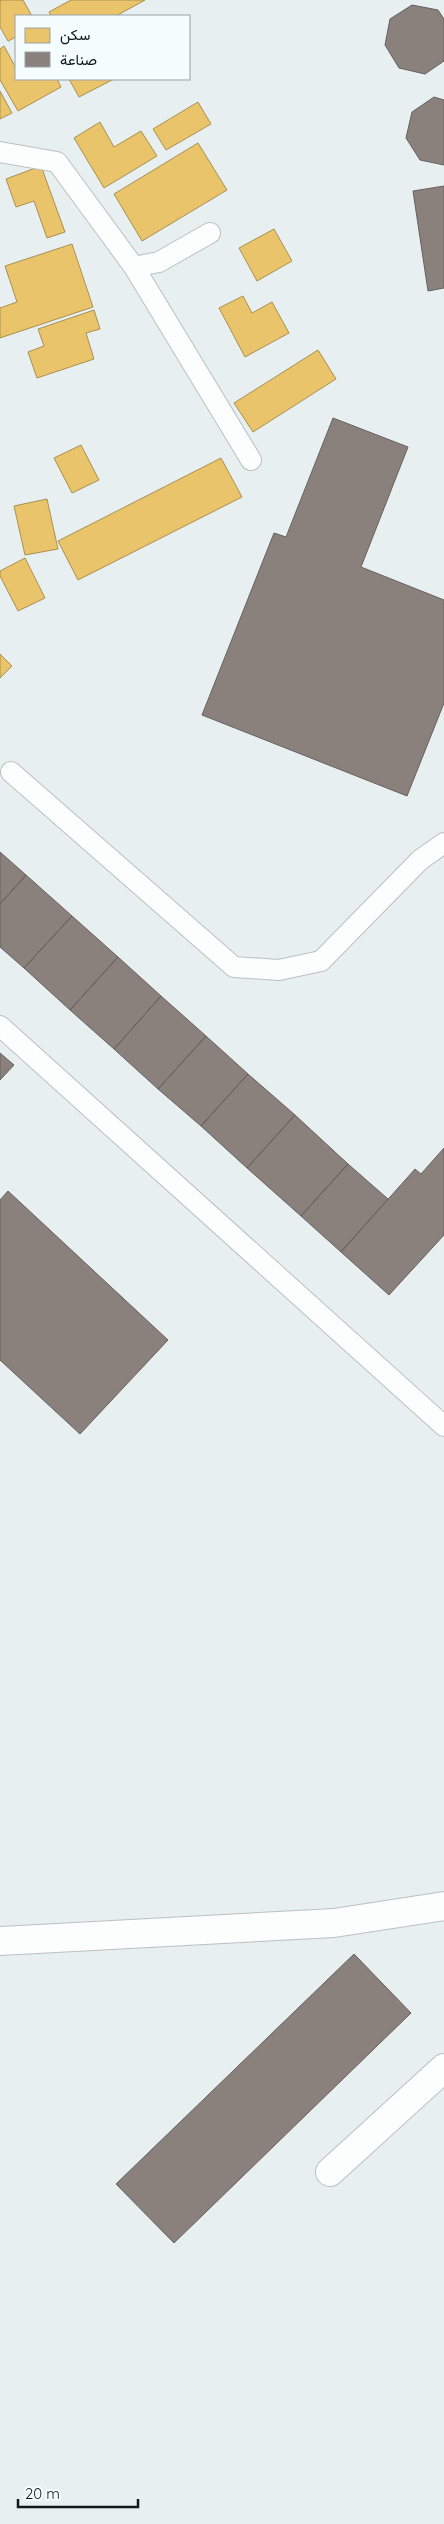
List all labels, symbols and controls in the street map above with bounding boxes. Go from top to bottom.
legend [15,15,190,80]
text: سكن [60,25,90,45]
text: صناعة [60,50,97,69]
scale bar [18,2476,138,2508]
text: 20 m [25,2484,60,2503]

